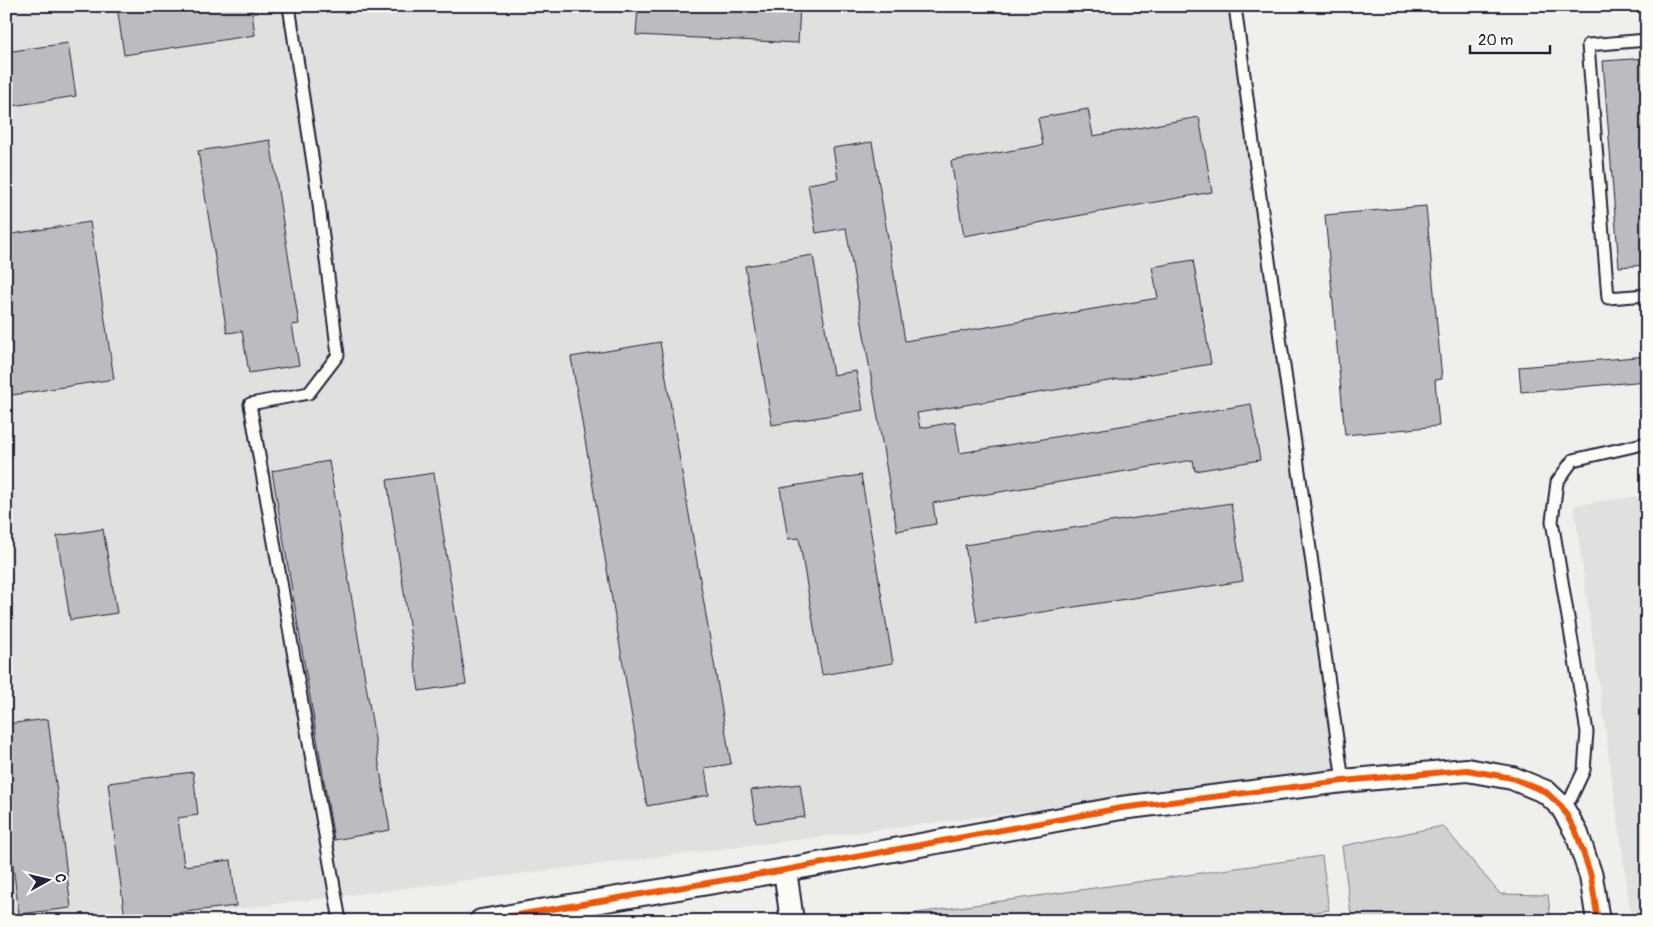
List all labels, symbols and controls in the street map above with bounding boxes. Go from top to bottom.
scale bar [1470,22,1550,54]
text: 20 m [1478,31,1513,50]
north arrow [22,854,72,904]
text: С [51,873,69,884]

